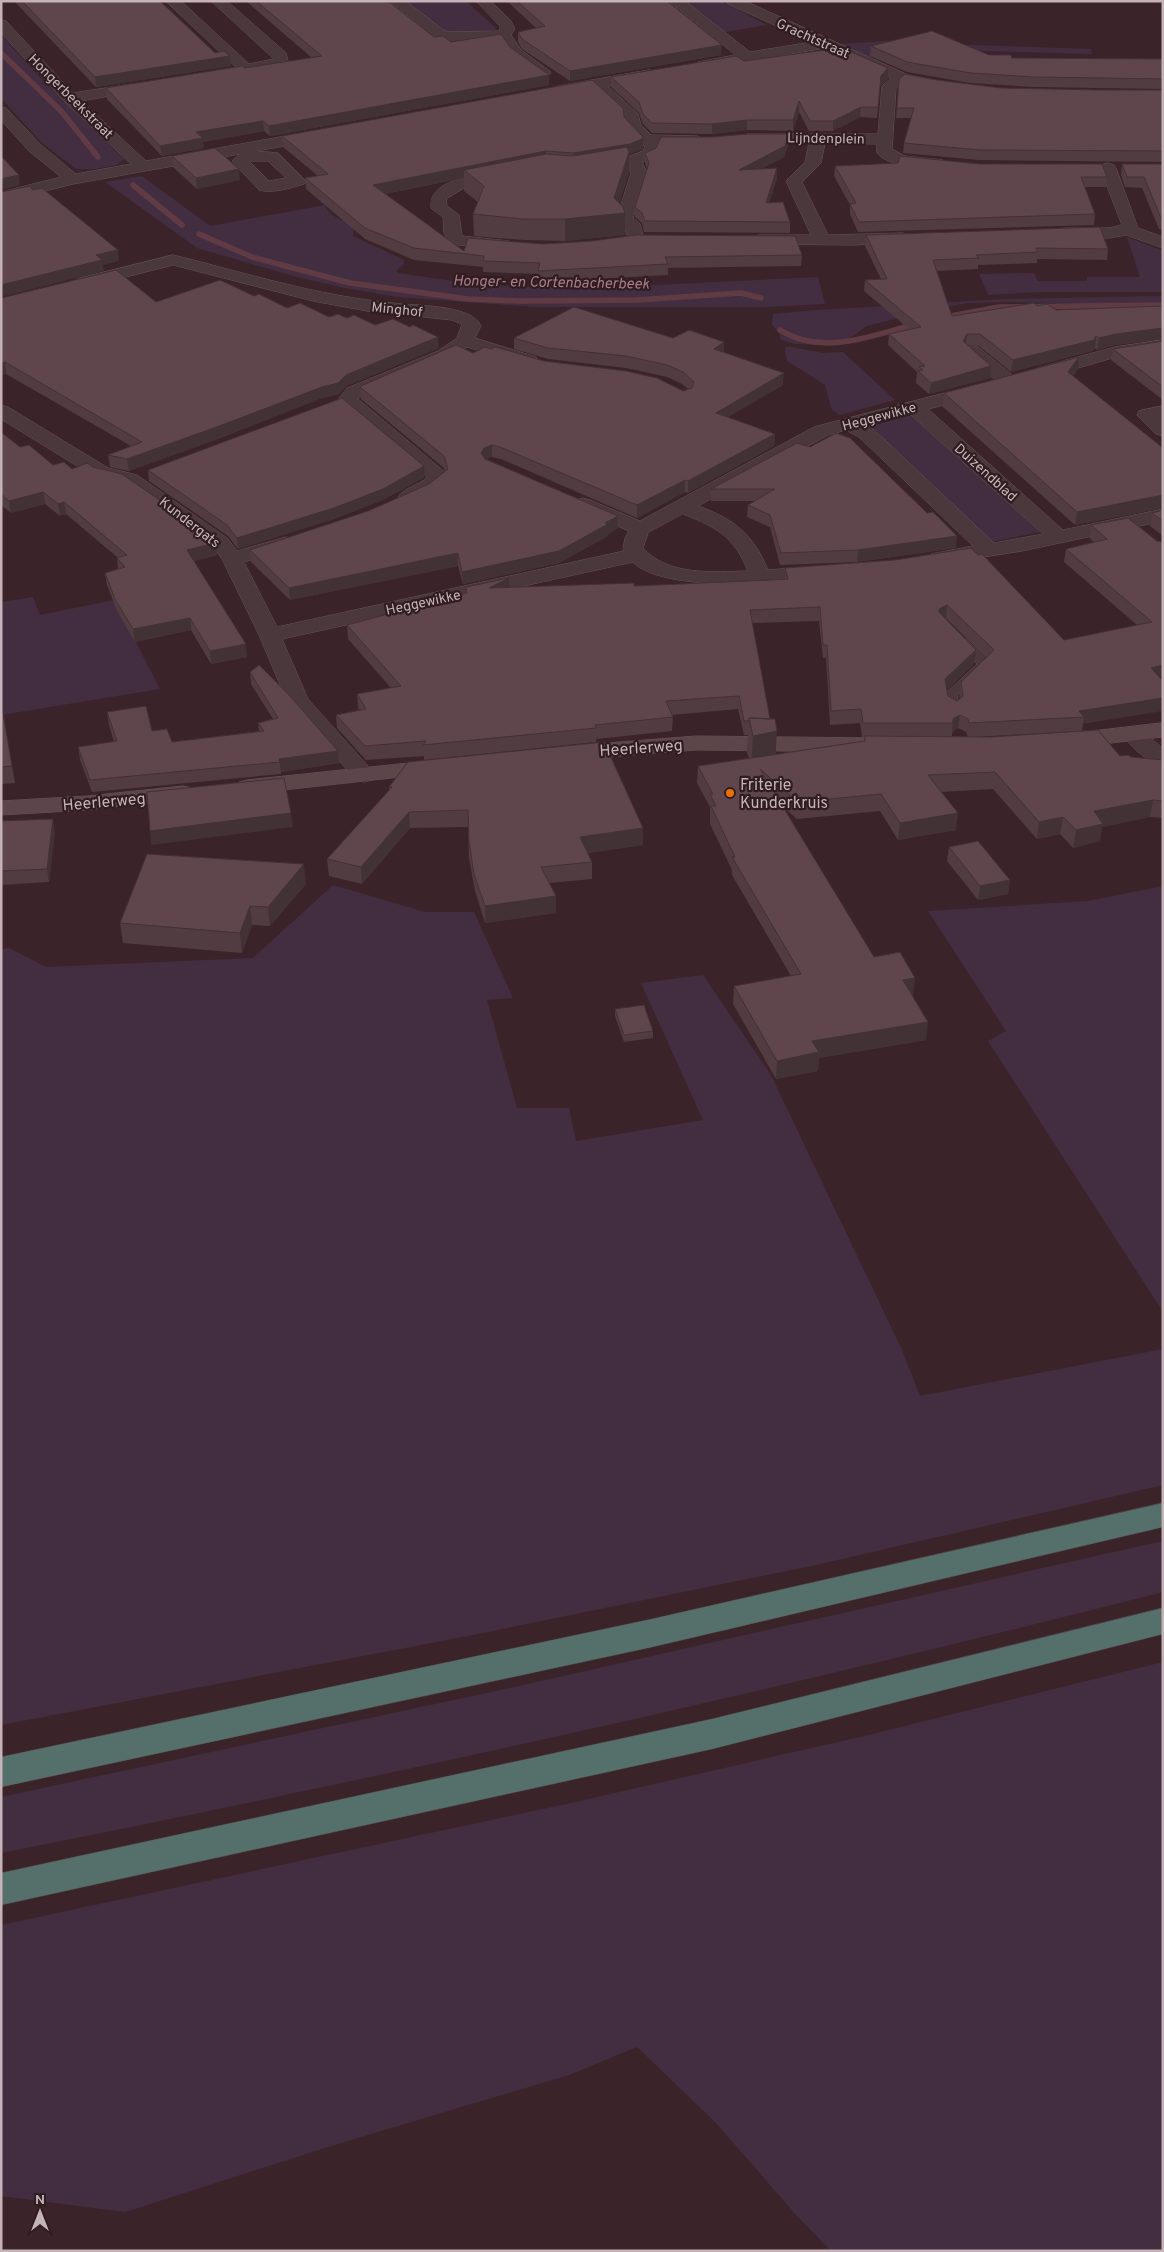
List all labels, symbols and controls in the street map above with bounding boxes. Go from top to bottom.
street label: Grachtstraat [773,16,852,63]
street label: Hongerbeekstraat [24,51,116,143]
street label: Lijndenplein [787,130,865,149]
water label: Honger- en Cortenbacherbeek [453,272,650,295]
street label: Minghof [370,299,424,322]
street label: Heggewikke [840,399,918,436]
street label: Duizendblad [950,441,1020,506]
street label: Kundergats [155,494,223,552]
street label: Heggewikke [384,587,462,620]
street label: Heerlerweg [599,736,683,762]
place label: Friterie Kunderkruis [740,776,828,814]
marker: Friterie Kunderkruis [724,787,736,799]
street label: Heerlerweg [62,789,147,817]
north arrow [15,2187,65,2237]
text: N [35,2192,45,2209]

